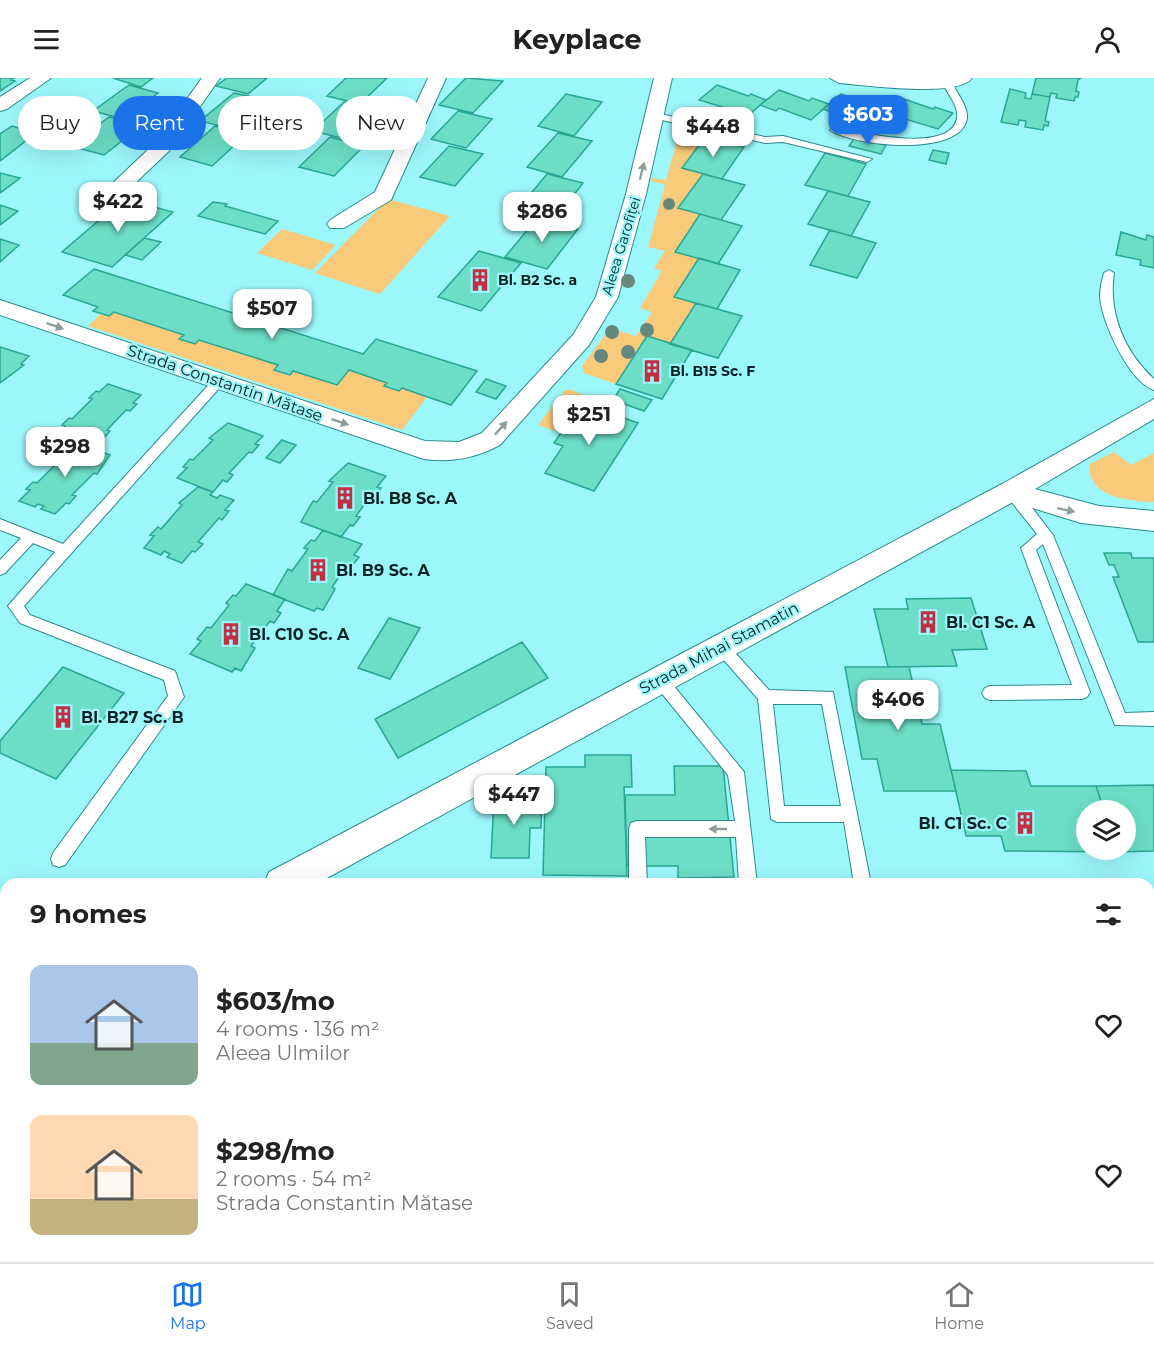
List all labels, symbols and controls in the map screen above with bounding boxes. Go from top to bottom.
icon: menu [30,23,63,56]
text: Keyplace [513,23,641,56]
icon: person [1091,23,1124,56]
pin: $603 [832,95,904,146]
chip: Buy [18,96,101,150]
chip: Rent [113,96,206,150]
chip: Filters [218,96,324,150]
chip: New [336,96,426,150]
text: $603 [843,102,893,126]
pin: $448 [677,107,749,158]
text: $448 [686,114,740,138]
one-way arrow [638,162,648,181]
pin: $422 [82,182,154,233]
text: $422 [93,189,143,213]
pin: $286 [506,192,578,243]
street label: Aleea Garofiței [597,195,645,298]
text: $286 [517,199,567,223]
building icon: Bl. B2 Sc. a [467,267,493,293]
place label: Bl. B2 Sc. a [498,271,577,289]
pin: $507 [236,289,308,340]
text: $507 [247,296,297,320]
one-way arrow [46,322,64,332]
street label: Strada Constantin Mătase [125,341,325,425]
building icon: Bl. B15 Sc. F [639,358,665,384]
place label: Bl. B15 Sc. F [670,362,755,380]
pin: $251 [553,395,625,446]
text: $251 [567,402,611,426]
one-way arrow [331,417,349,427]
one-way arrow [494,421,508,436]
pin: $298 [29,427,101,478]
text: $298 [40,434,90,458]
building icon: Bl. B8 Sc. A [332,485,358,511]
place label: Bl. B8 Sc. A [363,489,458,508]
one-way arrow [1057,506,1076,515]
building icon: Bl. B9 Sc. A [305,557,331,583]
place label: Bl. B9 Sc. A [336,561,430,580]
street label: Strada Mihai Stamatin [636,598,802,698]
building icon: Bl. C1 Sc. A [915,609,941,635]
place label: Bl. C1 Sc. A [946,613,1036,632]
building icon: Bl. C10 Sc. A [218,621,244,647]
place label: Bl. C10 Sc. A [249,625,350,644]
pin: $406 [862,680,934,731]
text: $406 [871,687,925,711]
building icon: Bl. B27 Sc. B [50,704,76,730]
place label: Bl. B27 Sc. B [81,708,184,727]
pin: $447 [478,775,550,826]
text: $447 [488,782,540,806]
map controls [1076,800,1136,860]
button: layers [1076,800,1136,860]
building icon: Bl. C1 Sc. C [1012,810,1038,836]
place label: Bl. C1 Sc. C [918,814,1007,833]
one-way arrow [709,824,728,834]
text: 9 homes [30,898,147,930]
icon: filters [1092,898,1125,931]
text: $603/mo [216,985,335,1017]
icon: home [78,989,150,1061]
icon: heart [1092,1009,1125,1042]
text: 4 rooms · 136 m² [216,1017,380,1041]
text: Aleea Ulmilor [216,1041,350,1065]
text: $298/mo [216,1135,335,1167]
icon: home [78,1139,150,1211]
icon: heart [1092,1159,1125,1192]
text: 2 rooms · 54 m² [216,1167,372,1191]
text: Strada Constantin Mătase [216,1191,473,1215]
tab: Map [170,1278,206,1333]
tab: Saved [546,1278,594,1333]
tab: Home [934,1278,984,1333]

